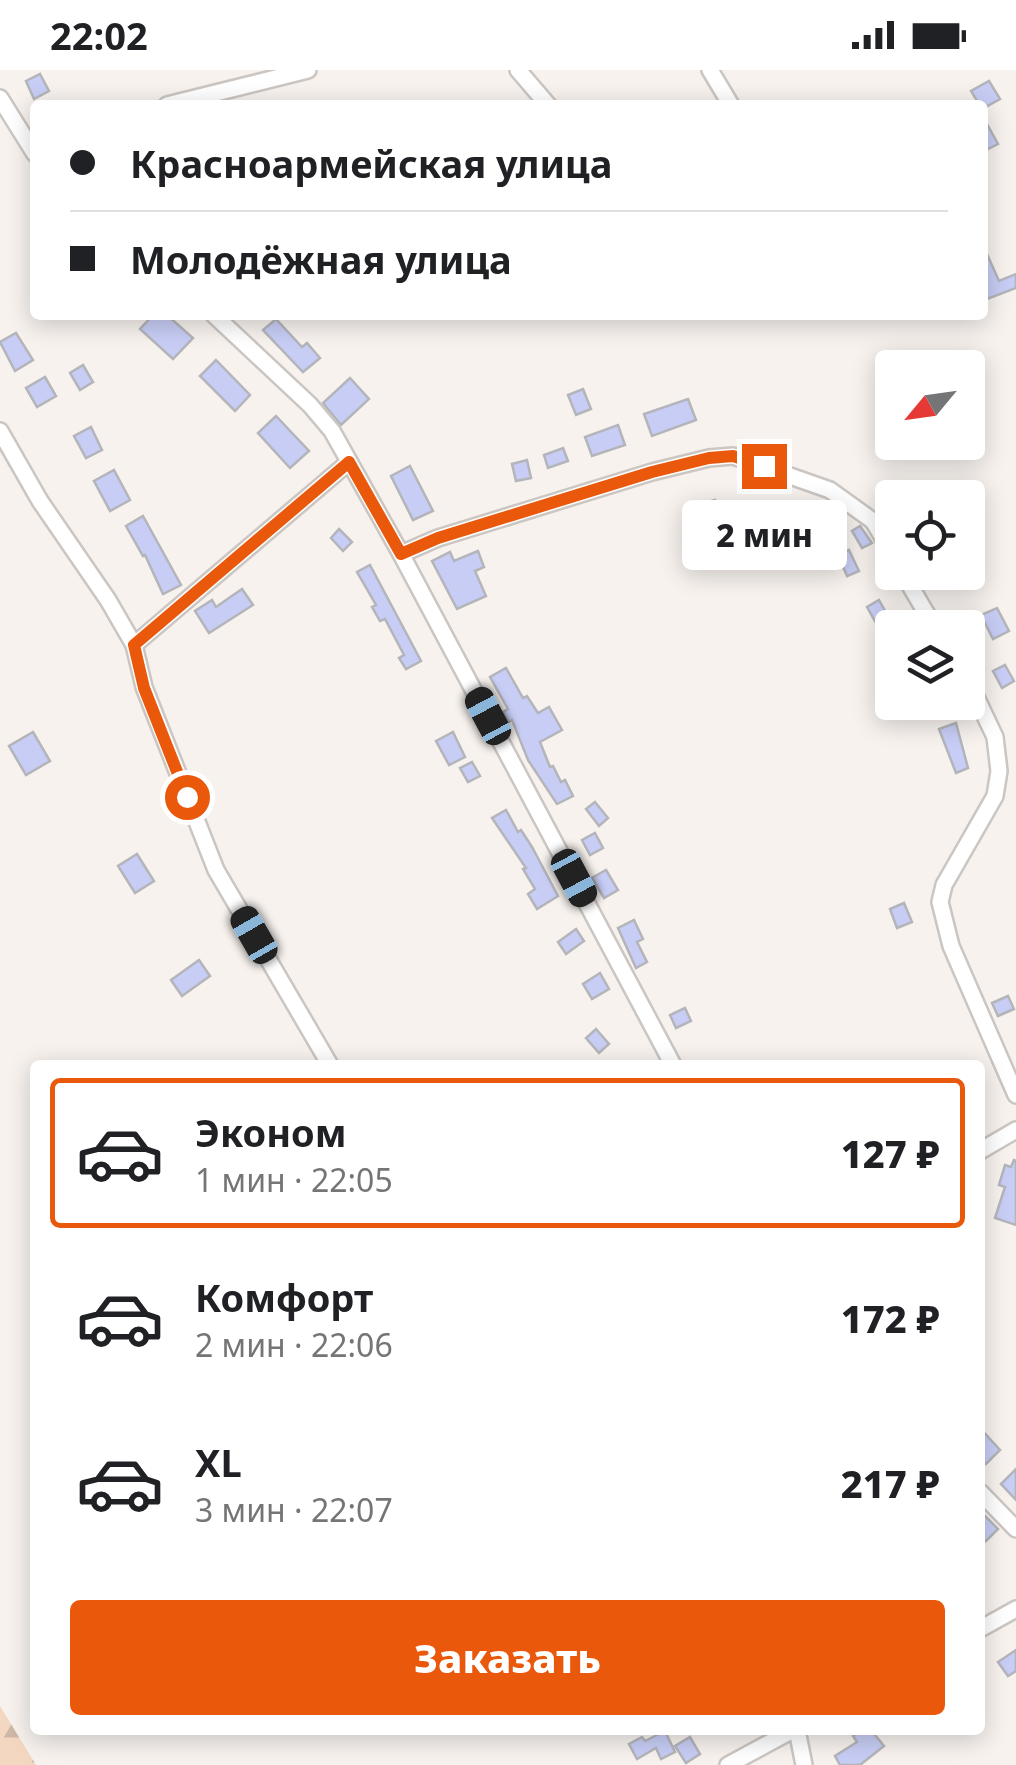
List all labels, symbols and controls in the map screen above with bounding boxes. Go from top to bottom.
text: 22:02 [50,9,148,61]
text: Красноармейская улица [130,137,612,189]
text: Молодёжная улица [130,233,512,285]
north arrow [875,350,985,460]
map controls [875,350,985,720]
route end [742,444,787,489]
button: locate [875,480,985,590]
callout: 2 мин [682,501,846,571]
text: 2 мин [716,513,813,556]
button: layers [875,610,985,720]
car [461,682,515,750]
route start [165,775,210,820]
car [547,844,601,912]
car [226,902,282,968]
text: Эконом [195,1106,347,1158]
icon: car [75,1108,165,1198]
text: 127 ₽ [841,1127,940,1179]
text: 1 мин · 22:05 [195,1158,393,1201]
text: Комфорт [195,1271,373,1323]
icon: car [75,1273,165,1363]
text: 172 ₽ [841,1292,940,1344]
text: 2 мин · 22:06 [195,1323,393,1366]
text: XL [195,1436,242,1488]
icon: car [75,1438,165,1528]
text: 217 ₽ [841,1457,940,1509]
text: 3 мин · 22:07 [195,1488,393,1531]
button: Заказать [70,1600,945,1715]

